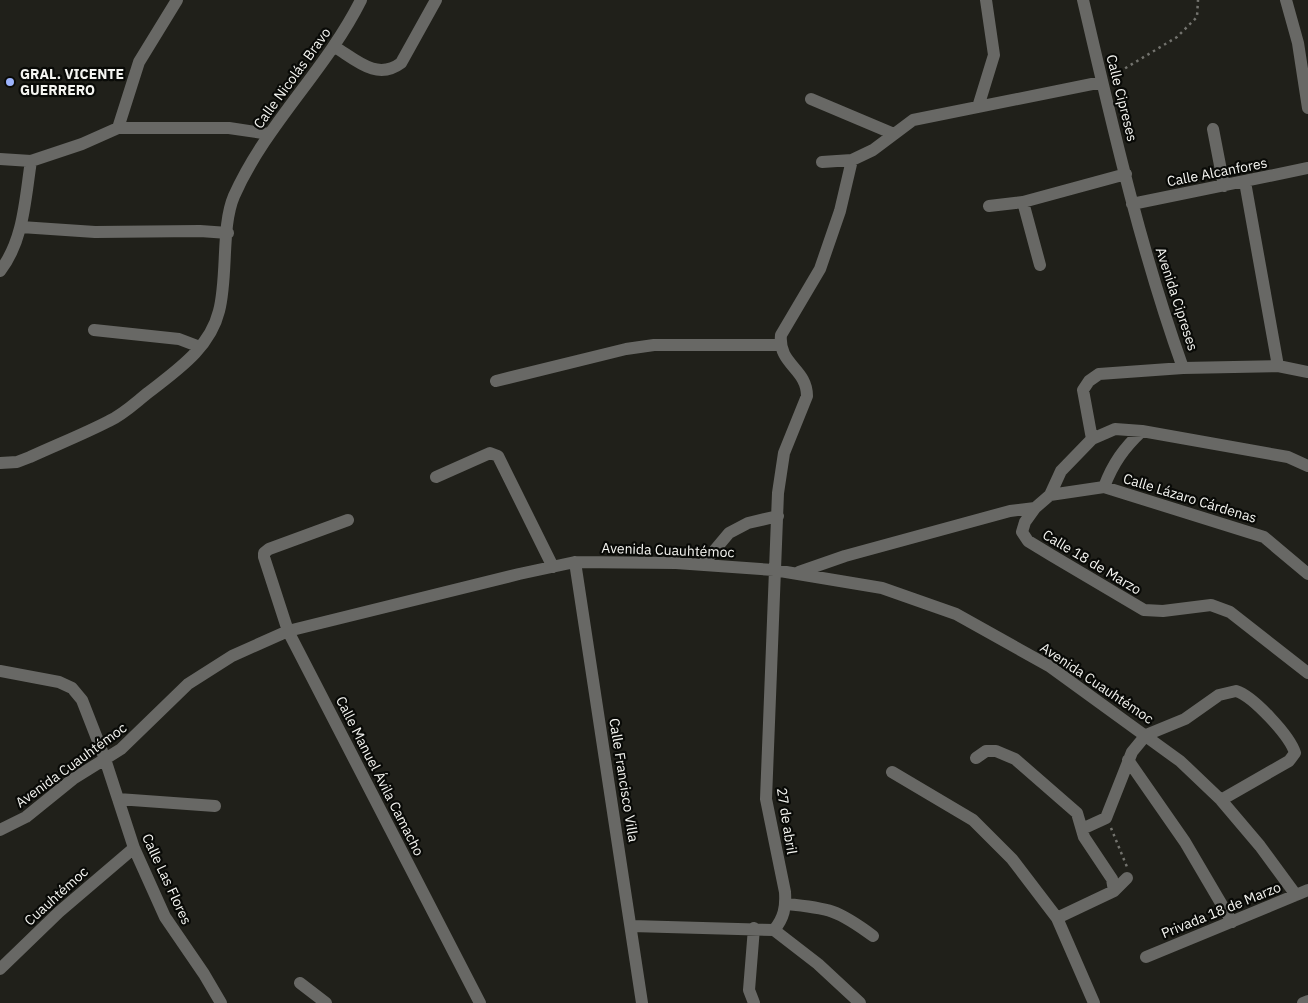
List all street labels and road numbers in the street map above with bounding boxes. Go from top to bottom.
street label: Calle Nicolás Bravo [249,24,335,132]
street label: Calle Cipreses [1102,53,1142,144]
street label: Calle Alcanfores [1165,153,1269,191]
street label: Avenida Cipreses [1152,245,1202,353]
street label: Calle Lázaro Cárdenas [1121,469,1259,527]
street label: Calle 18 de Marzo [1039,525,1145,599]
street label: Avenida Cuauhtémoc [601,539,735,561]
street label: Avenida Cuauhtémoc [1037,638,1157,728]
street label: Calle Manuel Ávila Camacho [332,693,429,859]
street label: Calle Francisco Villa [605,717,643,844]
street label: Avenida Cuauhtémoc [12,719,130,811]
street label: 27 de abril [773,786,801,856]
street label: Calle Las Flores [138,831,196,928]
street label: Cuauhtémoc [20,863,92,929]
street label: Privada 18 de Marzo [1159,878,1284,942]

